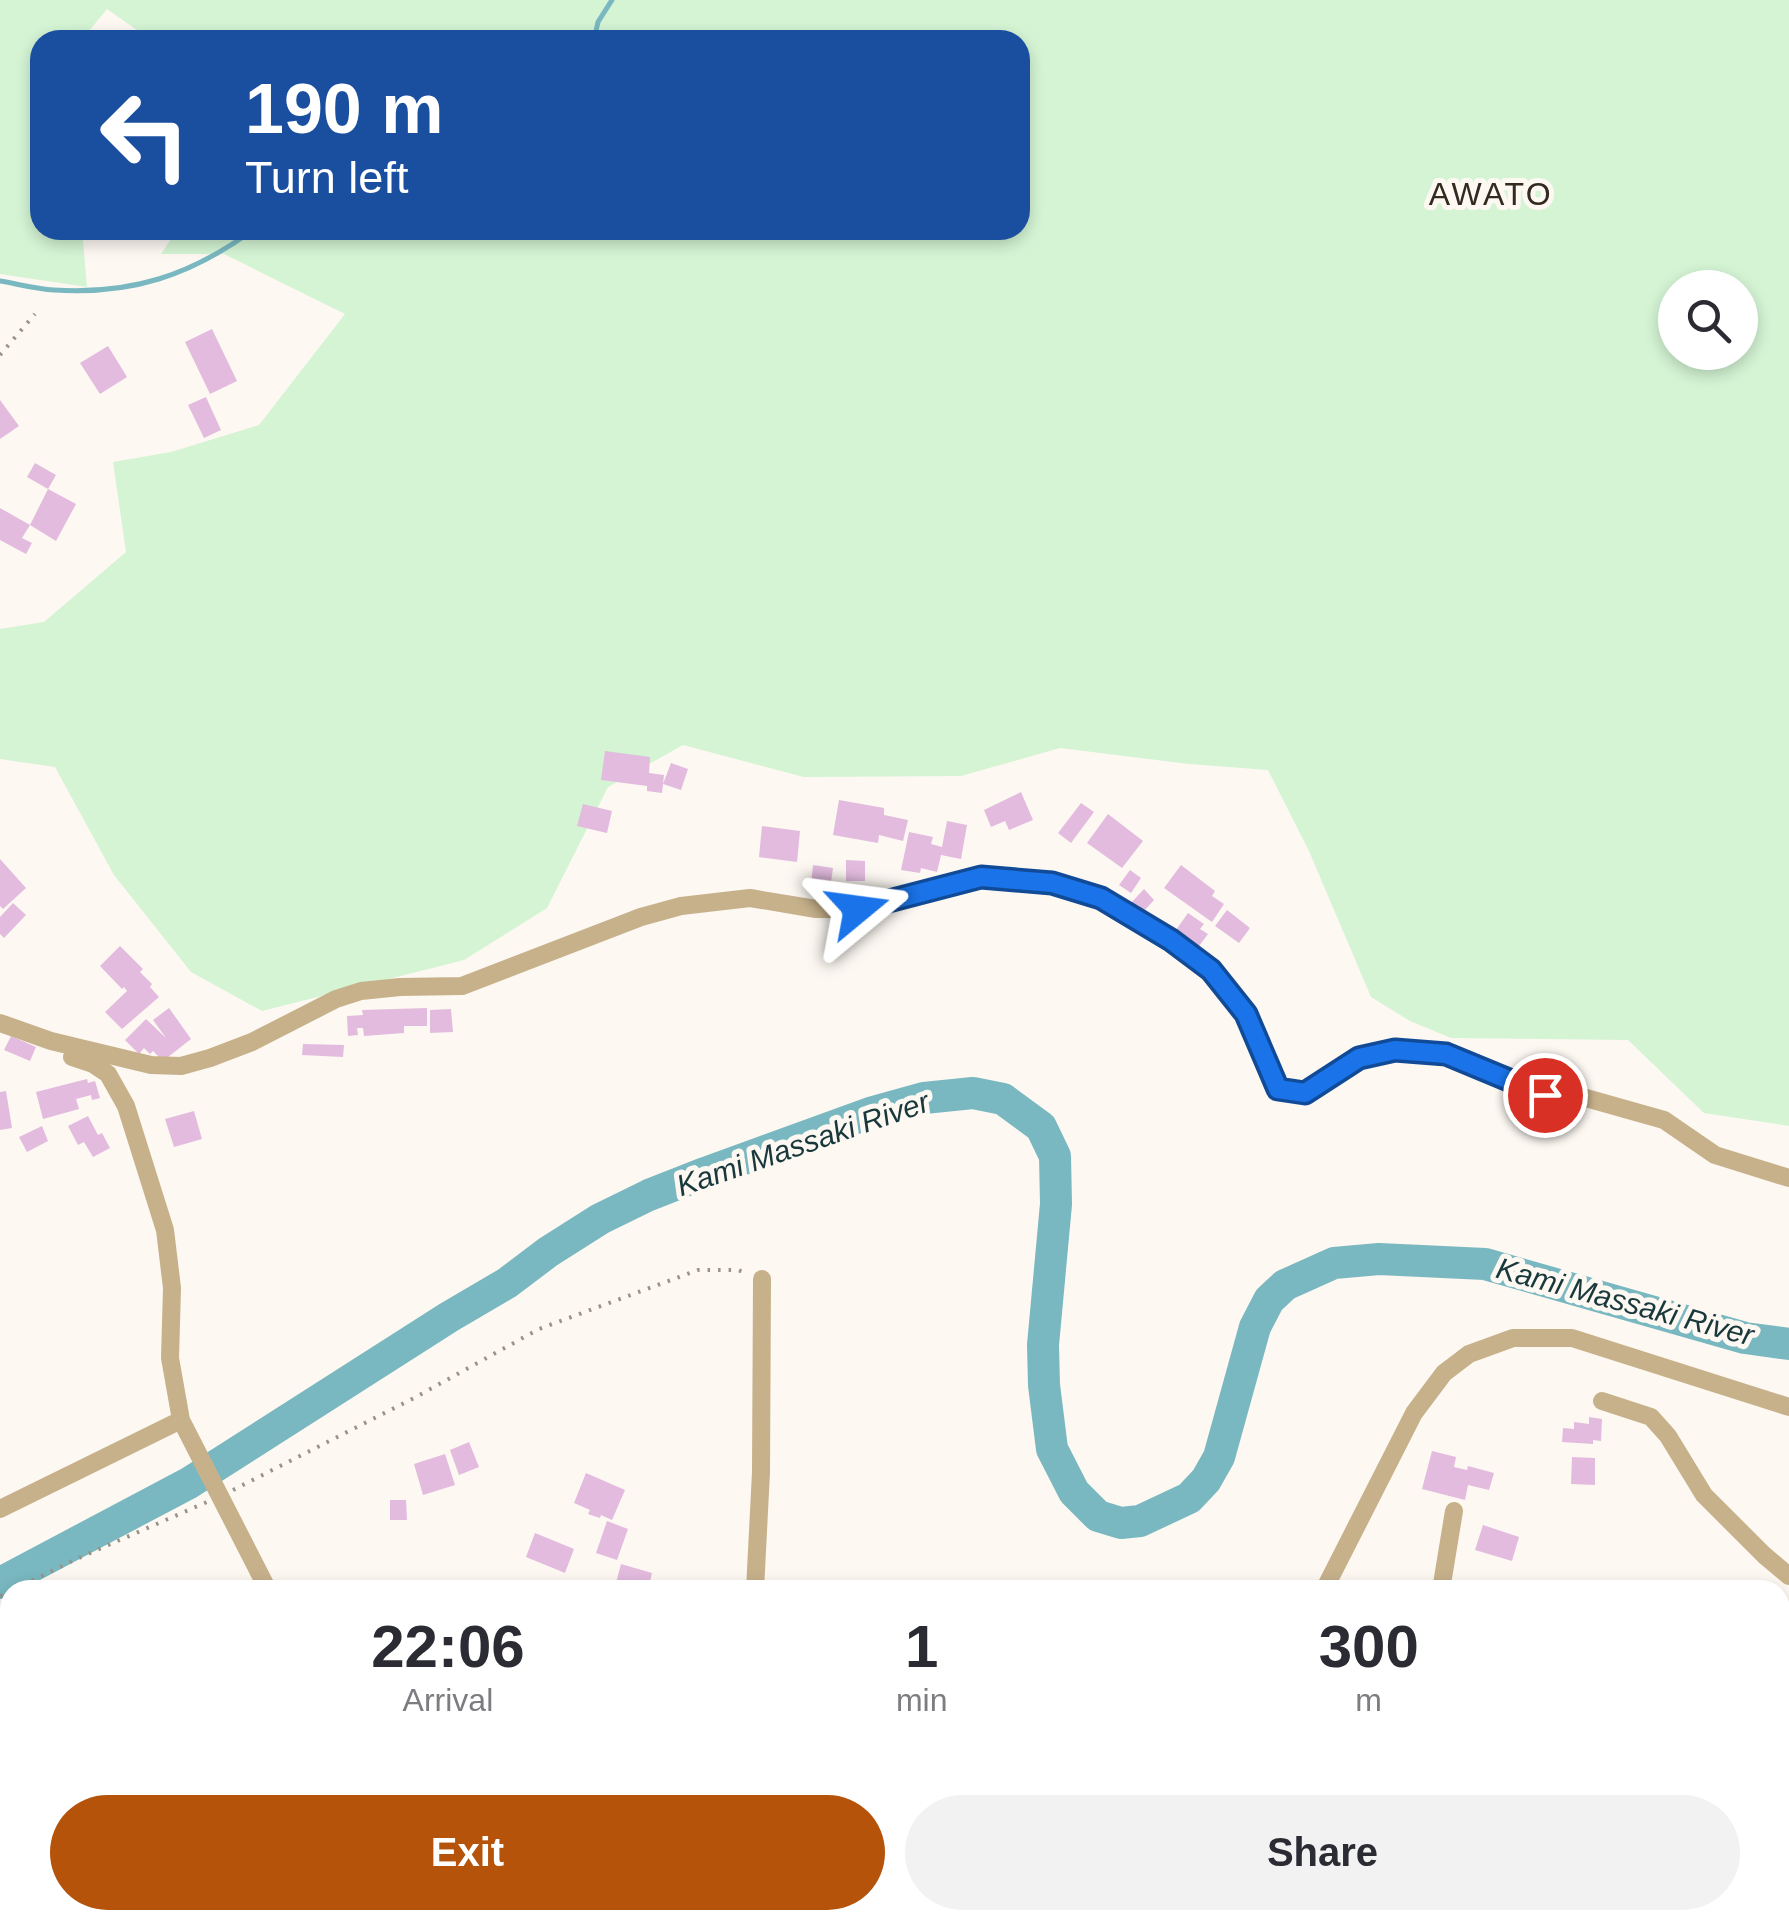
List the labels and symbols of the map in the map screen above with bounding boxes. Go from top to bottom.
district label: AWATO [1429,176,1553,212]
position arrow [806,857,910,961]
pin [1503,1053,1588,1138]
water label: Kami Massaki River [672,1084,934,1202]
water label: Kami Massaki River [1493,1251,1758,1352]

